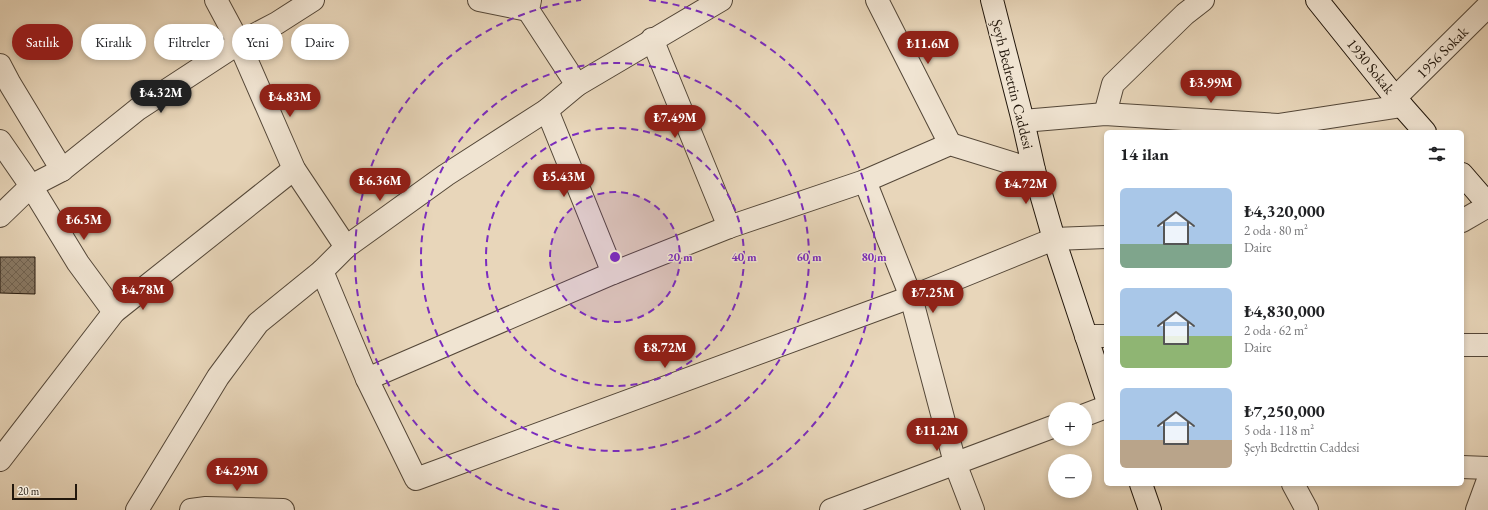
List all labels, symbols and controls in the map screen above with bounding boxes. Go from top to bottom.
street label: Şeyh Bedrettin Caddesi [988,17,1038,151]
street label: 1956 Sokak [1412,21,1473,82]
chip: Satılık [12,24,73,60]
chip: Kiralık [81,24,146,60]
chip: Filtreler [154,24,224,60]
chip: Yeni [232,24,283,60]
chip: Daire [291,24,349,60]
pin: ₺11.6M [895,31,961,65]
street label: 1930 Sokak [1343,34,1400,98]
text: ₺11.6M [907,35,949,52]
pin: ₺3.99M [1178,70,1244,104]
text: ₺3.99M [1190,74,1232,91]
pin: ₺4.32M [128,80,194,114]
text: ₺4.32M [140,84,182,101]
pin: ₺4.83M [257,84,323,118]
text: ₺4.83M [269,88,311,105]
pin: ₺7.49M [642,105,708,139]
text: ₺7.49M [654,109,696,126]
text: 14 ilan [1120,143,1169,165]
icon: filters [1426,143,1448,165]
pin: ₺5.43M [531,164,597,198]
pin: ₺6.36M [347,168,413,202]
text: ₺5.43M [543,168,585,185]
pin: ₺4.72M [993,171,1059,205]
text: ₺6.36M [359,172,401,189]
text: ₺4.72M [1005,175,1047,192]
text: ₺4,320,000 [1244,200,1325,222]
icon: home [1152,204,1200,252]
pin: ₺6.5M [56,207,112,241]
text: ₺6.5M [66,211,102,228]
text: 2 oda · 80 m² [1244,222,1308,239]
text: Daire [1244,239,1272,256]
text: 20 m [667,249,693,265]
text: 40 m [731,249,757,265]
text: 60 m [796,249,822,265]
text: 80 m [861,249,887,265]
centre of rings [608,250,622,264]
pin: ₺4.78M [110,277,176,311]
pin: ₺7.25M [900,280,966,314]
text: ₺4.78M [122,281,164,298]
text: ₺7.25M [912,284,954,301]
text: ₺4,830,000 [1244,300,1325,322]
icon: home [1152,304,1200,352]
text: 2 oda · 62 m² [1244,322,1308,339]
pin: ₺8.72M [632,335,698,369]
text: ₺8.72M [644,339,686,356]
text: Daire [1244,339,1272,356]
text: ₺7,250,000 [1244,400,1325,422]
map controls [1048,402,1092,498]
button: + [1048,402,1092,446]
icon: home [1152,404,1200,452]
pin: ₺11.2M [904,418,970,452]
text: ₺11.2M [916,422,958,439]
text: 5 oda · 118 m² [1244,422,1314,439]
text: Şeyh Bedrettin Caddesi [1244,439,1360,456]
button: − [1048,454,1092,498]
pin: ₺4.29M [204,458,270,492]
text: ₺4.29M [216,462,258,479]
scale bar [12,482,77,501]
text: 20 m [18,484,39,498]

